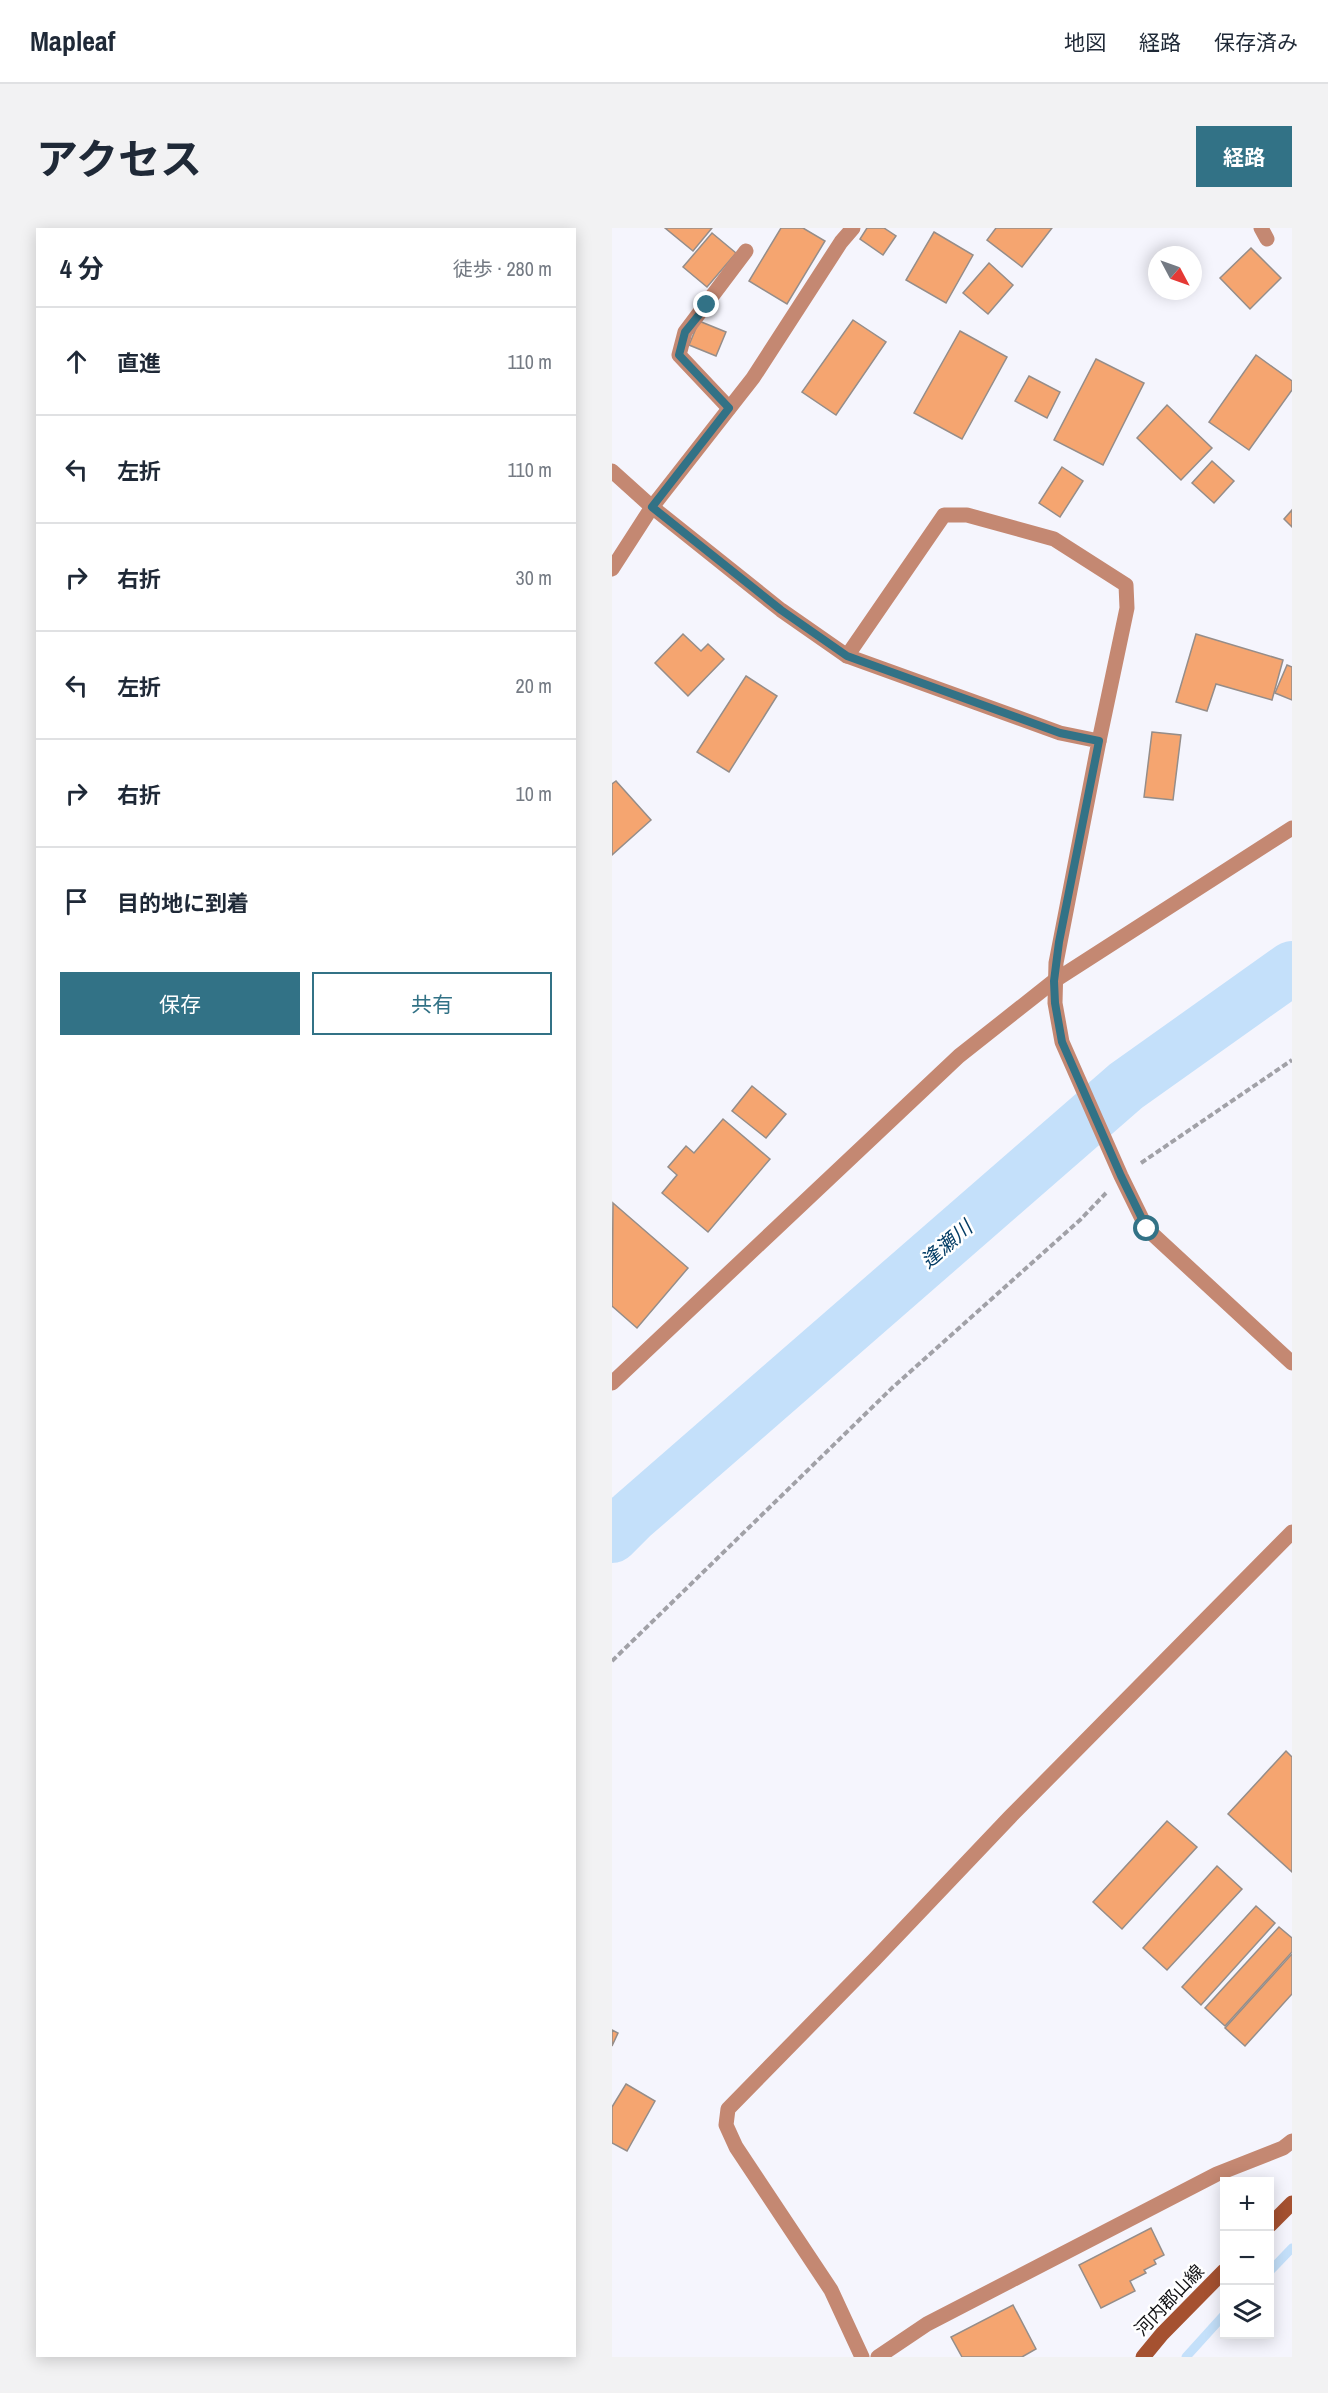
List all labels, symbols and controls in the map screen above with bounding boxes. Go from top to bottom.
text: Mapleaf [30,22,115,60]
text: 地図 [1064,28,1106,57]
text: 経路 [1139,28,1181,57]
text: 保存済み [1214,28,1298,57]
button: 経路 [1196,126,1292,187]
text: アクセス [36,131,202,187]
north arrow [1148,246,1202,300]
text: 4 分 [60,251,104,286]
text: 徒歩 · 280 m [453,255,552,282]
route end [693,291,719,317]
icon: ahead [60,345,93,378]
text: 直進 [117,348,161,378]
text: 110 m [508,348,552,375]
icon: left [60,453,93,486]
text: 左折 [117,456,161,486]
text: 110 m [508,456,552,483]
icon: right [60,561,93,594]
text: 右折 [117,564,161,594]
text: 30 m [516,564,552,591]
icon: left [60,669,93,702]
text: 左折 [117,672,161,702]
text: 20 m [516,672,552,699]
icon: right [60,777,93,810]
text: 右折 [117,780,161,810]
text: 10 m [516,780,552,807]
icon: arrive [60,885,93,918]
text: 目的地に到着 [117,888,249,918]
button: 保存 [60,972,300,1035]
button: 共有 [312,972,552,1035]
water label: 逢瀬川 [915,1213,979,1274]
route start [1133,1215,1159,1241]
map controls [1220,2177,1274,2339]
button: + [1220,2177,1274,2231]
button: − [1220,2231,1274,2285]
street label: 河内郡山線 [1129,2259,1209,2341]
button: layers [1220,2285,1274,2339]

